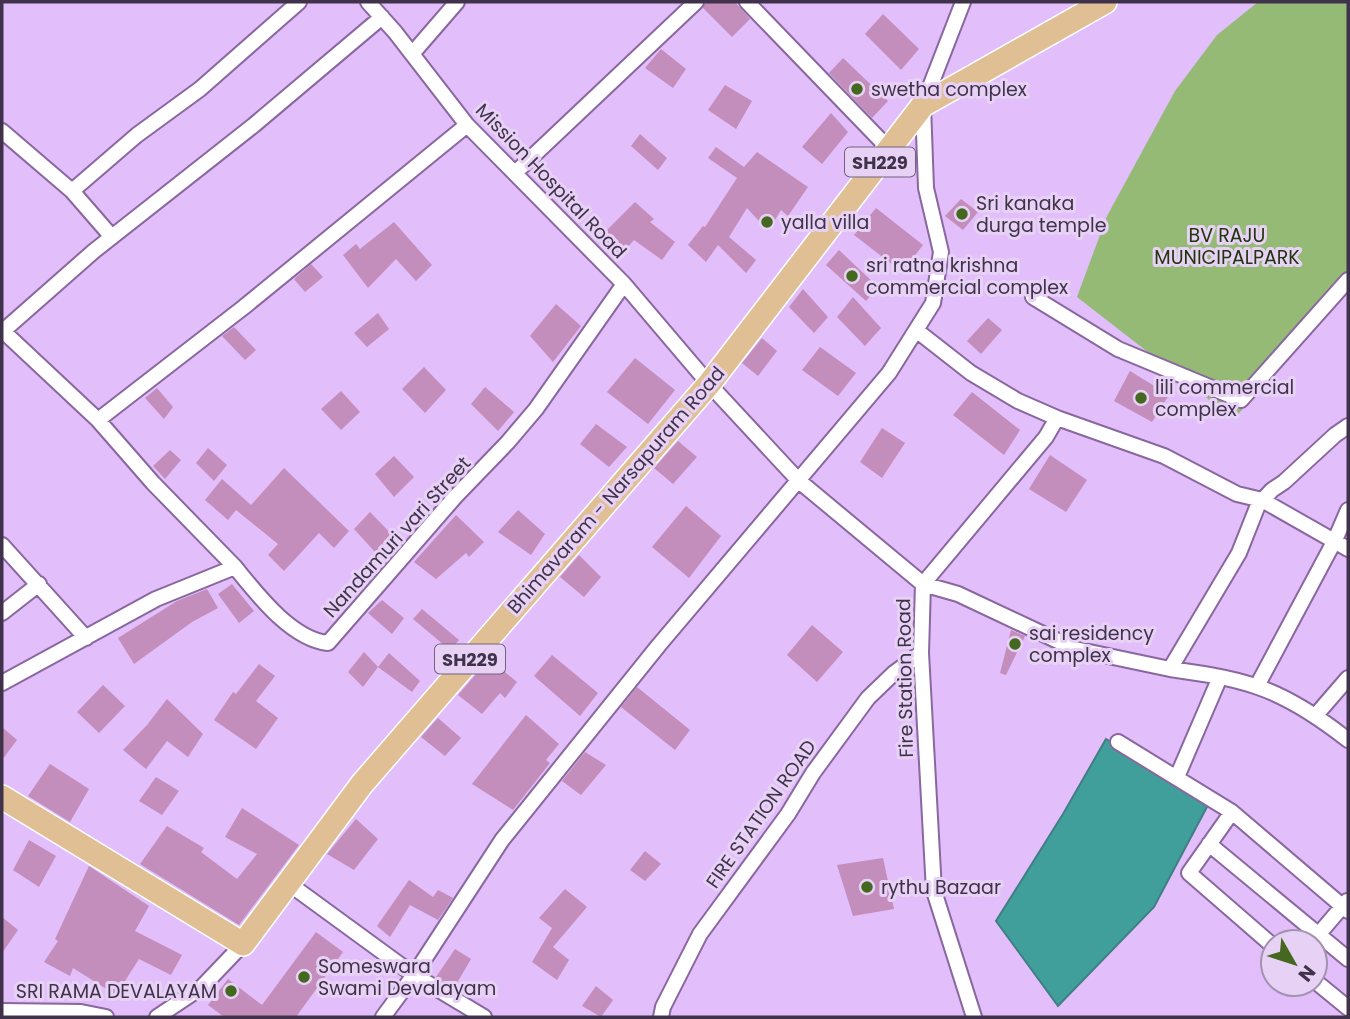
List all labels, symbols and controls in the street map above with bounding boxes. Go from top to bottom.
place label: swetha complex [871,76,1027,103]
marker: swetha complex [849,81,865,97]
street label: Mission Hospital Road [470,97,632,265]
road number: SH229 [845,148,915,176]
place label: Sri kanaka durga temple [976,190,1106,239]
marker: Sri kanaka durga temple [954,206,970,222]
place label: yalla villa [781,209,869,236]
marker: yalla villa [759,214,775,230]
park label: BV RAJU MUNICIPALPARK [1154,222,1300,271]
place label: sri ratna krishna commercial complex [866,252,1068,301]
marker: sri ratna krishna commercial complex [844,268,860,284]
street label: Bhimavaram - Narsapuram Road [501,361,731,619]
place label: lili commercial complex [1155,374,1294,423]
marker: lili commercial complex [1133,390,1149,406]
street label: Nandamuri vari Street [317,450,477,624]
street label: Fire Station Road [890,598,920,758]
place label: sai residency complex [1029,620,1154,669]
marker: sai residency complex [1007,636,1023,652]
road number: SH229 [435,644,505,674]
street label: FIRE STATION ROAD [699,734,823,894]
place label: rythu Bazaar [881,874,1001,901]
marker: rythu Bazaar [859,879,875,895]
north arrow [1259,928,1329,998]
place label: Someswara Swami Devalayam [318,953,496,1002]
text: N [1292,959,1322,987]
marker: Someswara Swami Devalayam [296,969,312,985]
place label: SRI RAMA DEVALAYAM [16,978,217,1005]
marker: SRI RAMA DEVALAYAM [223,983,239,999]

